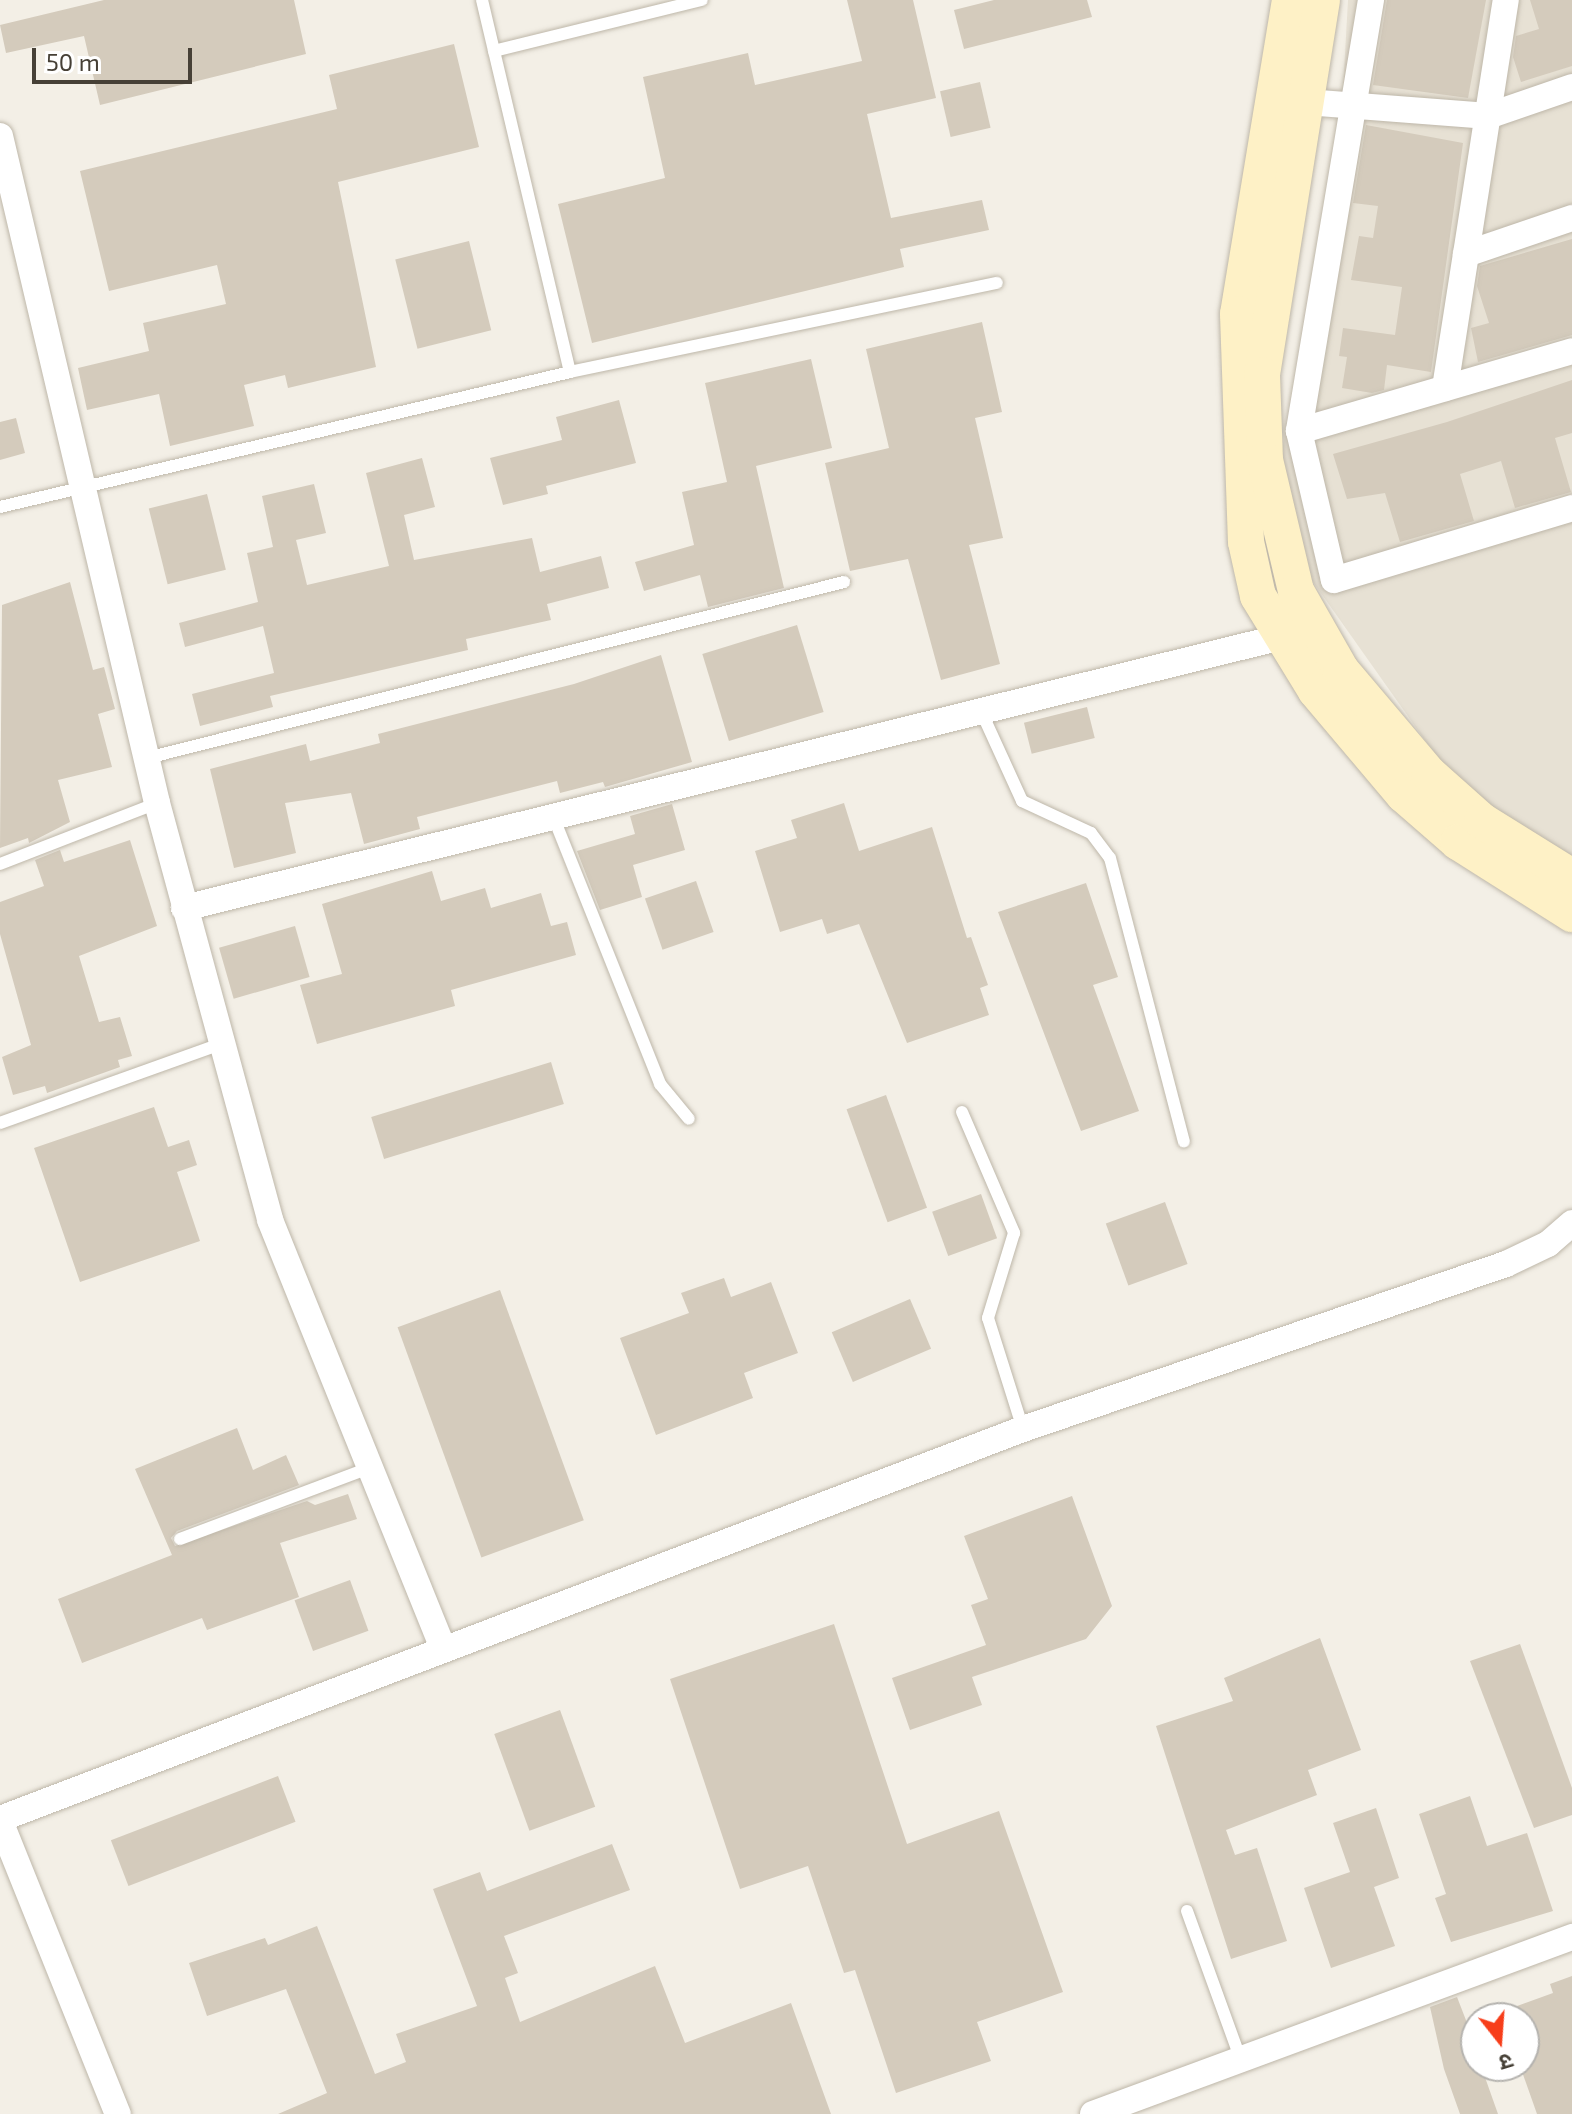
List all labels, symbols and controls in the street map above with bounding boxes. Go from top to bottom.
scale bar [36,32,196,82]
text: 50 m [46,47,100,76]
north arrow [1460,2002,1540,2082]
text: उ [1496,2049,1516,2077]

